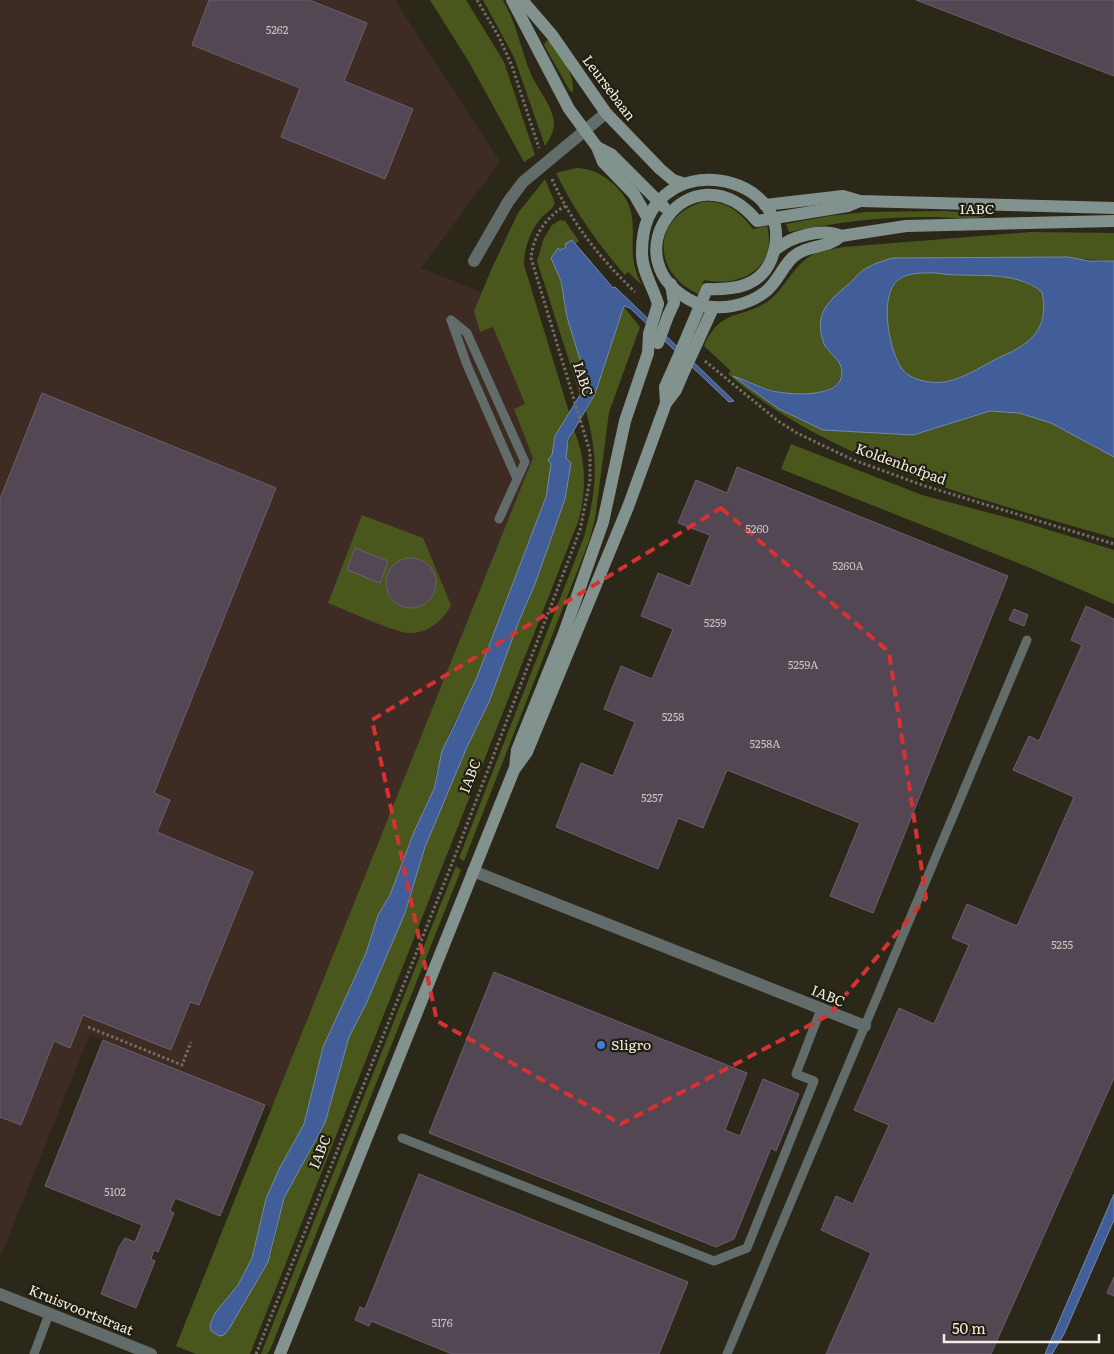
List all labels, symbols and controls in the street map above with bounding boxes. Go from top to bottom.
house number: 5262 [266,21,289,37]
street label: Leursebaan [578,50,641,124]
street label: IABC [959,198,995,218]
street label: IABC [569,359,599,399]
street label: Koldenhofpad [853,437,950,489]
house number: 5260 [745,520,769,536]
house number: 5260A [832,557,864,573]
house number: 5259 [704,614,726,630]
house number: 5259A [788,656,818,672]
house number: 5258 [662,708,684,724]
house number: 5258A [750,735,780,751]
street label: IABC [453,756,485,796]
house number: 5257 [641,789,664,805]
house number: 5255 [1051,936,1074,952]
street label: IABC [808,979,849,1011]
place label: Sligro [611,1034,651,1054]
marker: Sligro [595,1039,607,1051]
street label: IABC [303,1131,335,1172]
house number: 5102 [104,1183,126,1199]
street label: Kruisvoortstraat [26,1279,137,1339]
scale bar [944,1312,1099,1344]
house number: 5176 [431,1314,453,1330]
text: 50 m [952,1316,986,1339]

